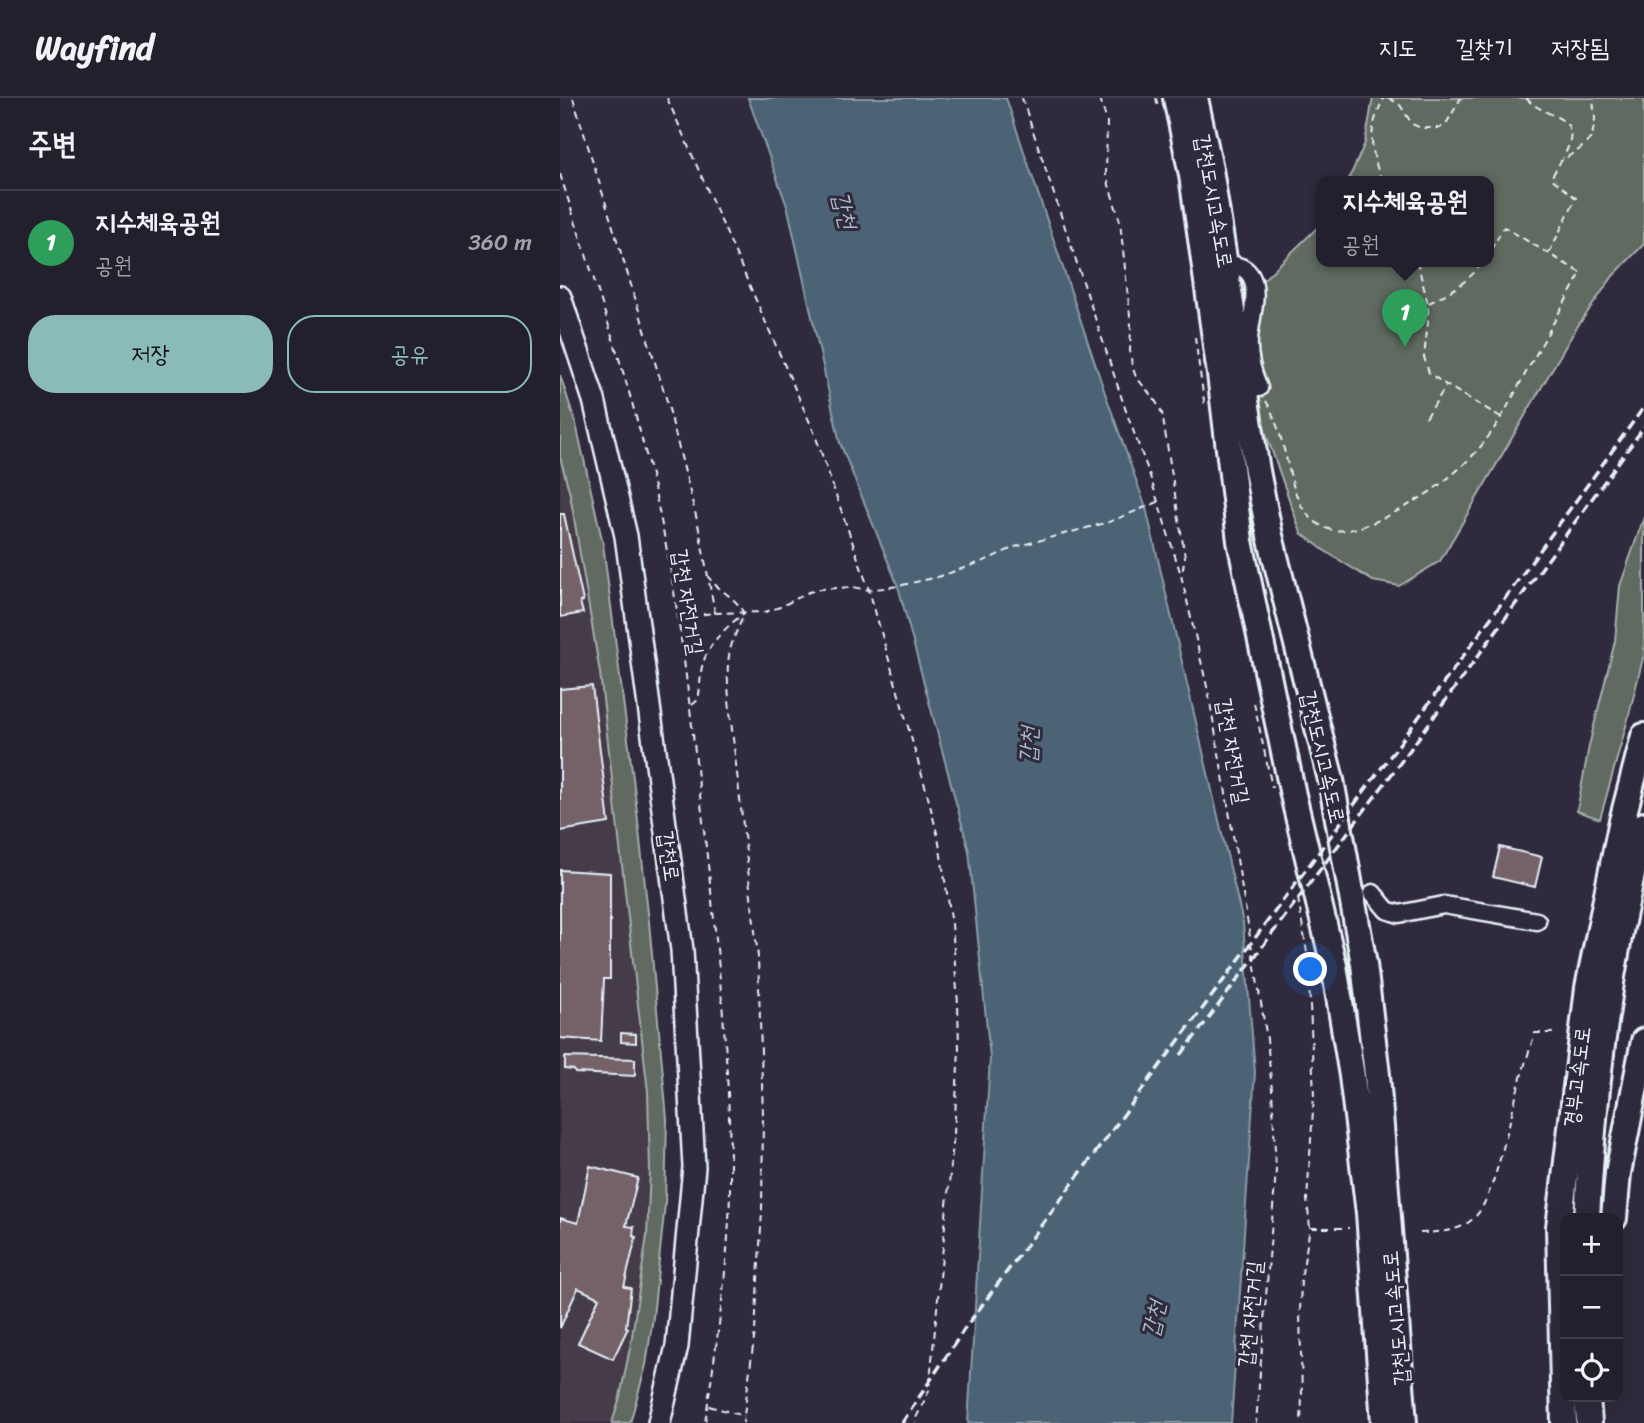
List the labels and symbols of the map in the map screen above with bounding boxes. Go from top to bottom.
street label: 갑천도시고속도로 [1184,131,1244,271]
water label: 갑천 [820,187,869,235]
pin: 1 [1382,289,1428,347]
street label: 갑천 자전거길 [661,546,715,658]
street label: 갑천도시고속도로 [1289,687,1357,827]
street label: 갑천 자전거길 [1205,695,1261,807]
water label: 갑천 [1007,723,1050,765]
street label: 갑천로 [647,828,691,884]
your location [1293,952,1327,986]
street label: 경부고속도로 [1552,1024,1602,1130]
street label: 갑천도시고속도로 [1371,1249,1421,1387]
street label: 갑천 자전거길 [1226,1259,1274,1369]
water label: 갑천 [1129,1294,1178,1342]

